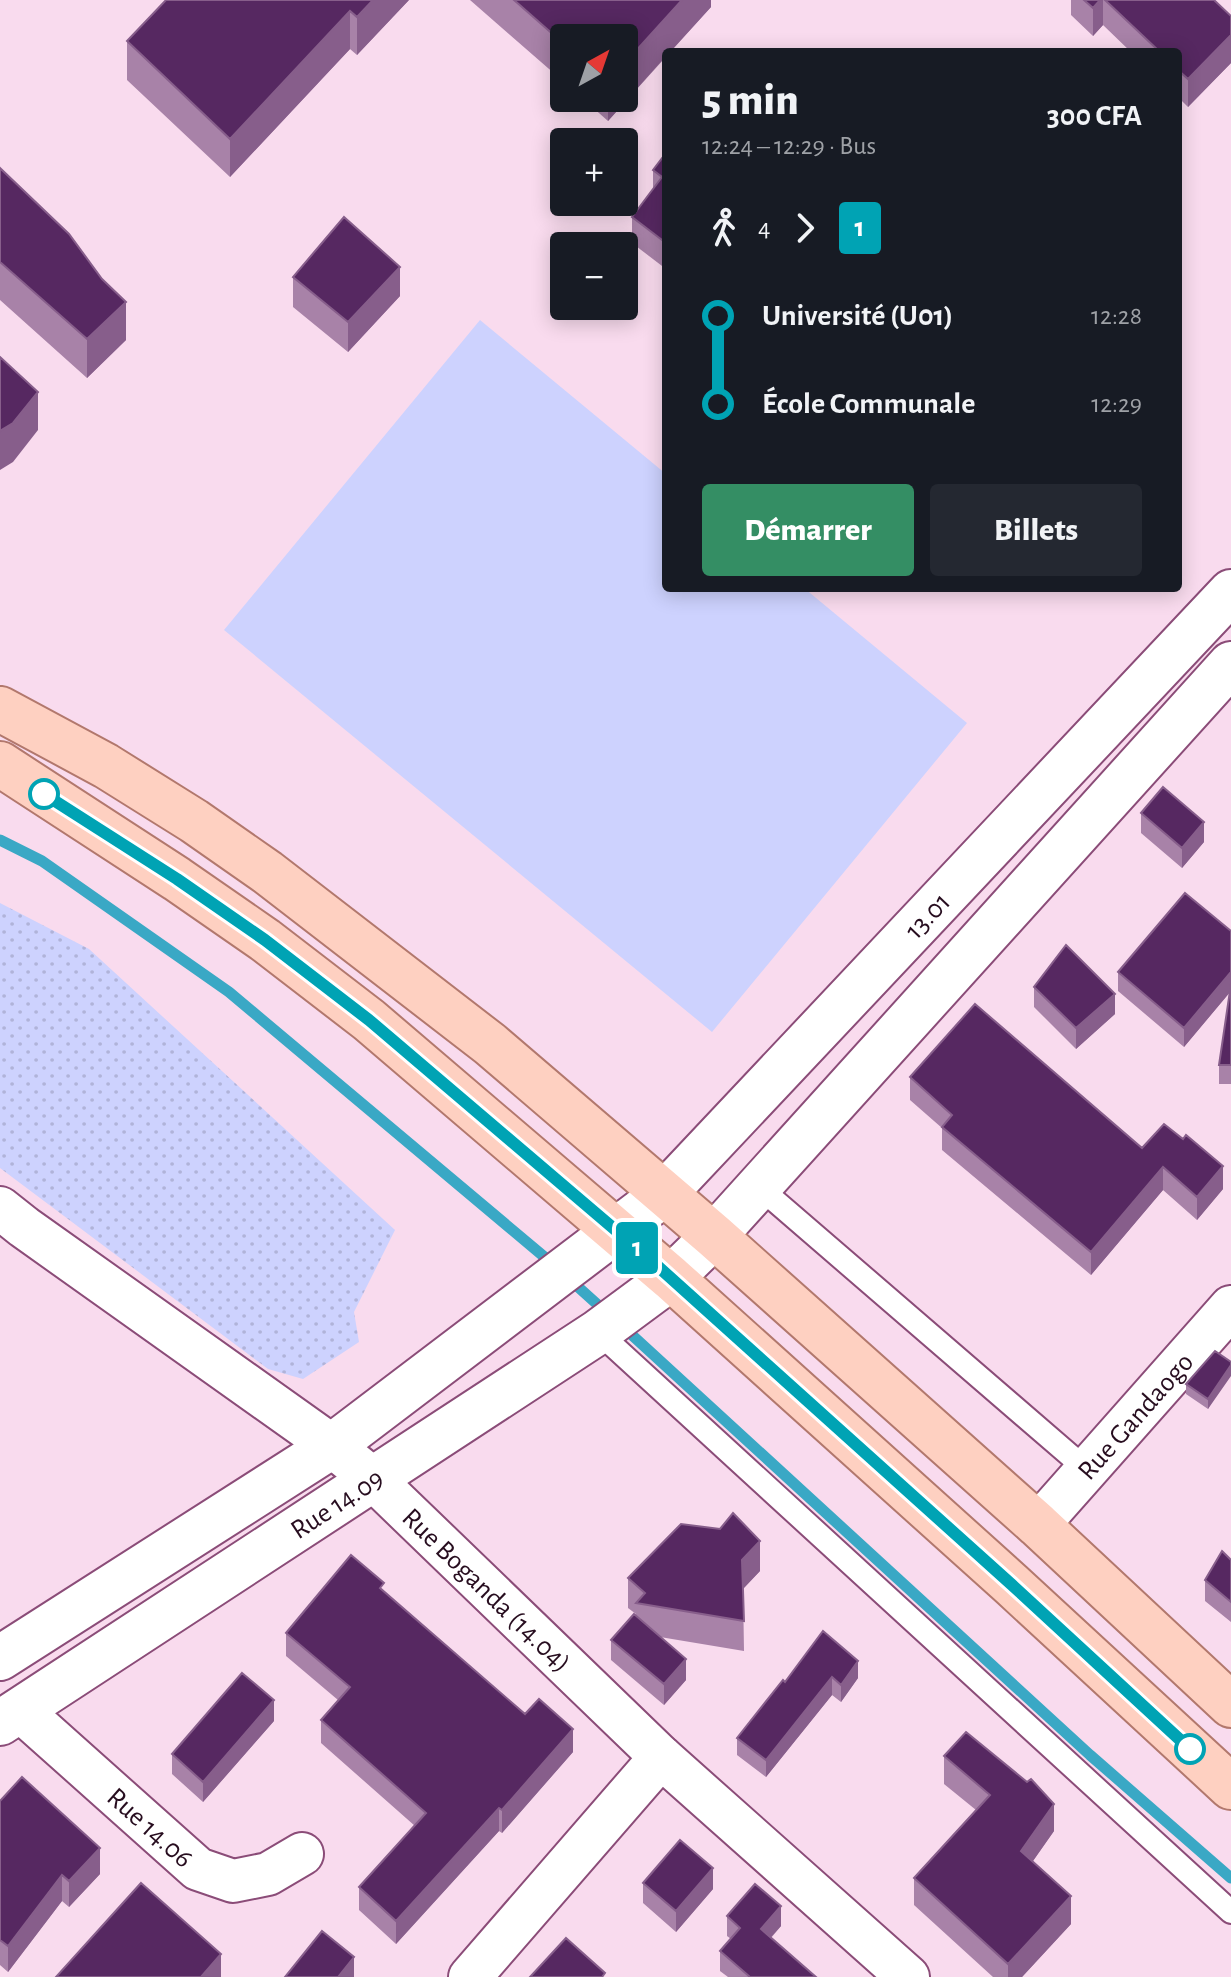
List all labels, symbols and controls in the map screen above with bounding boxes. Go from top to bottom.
north arrow [550,24,638,112]
map controls [550,24,638,320]
text: 5 min [702,79,799,123]
text: 300 CFA [1047,101,1142,131]
button: + [550,128,638,216]
text: 12:24 – 12:29 · Bus [702,133,876,159]
icon: walk [702,206,746,250]
icon: forward [783,206,827,250]
text: 1 [855,214,865,242]
text: 4 [758,215,771,241]
button: − [550,232,638,320]
text: Université (U01) [762,301,953,331]
text: 12:28 [1091,303,1142,329]
text: École Communale [762,389,975,419]
text: 12:29 [1091,391,1142,417]
button: Démarrer [702,484,914,576]
button: Billets [930,484,1142,576]
unlabelled marker [29,779,59,809]
street label: 13.01 [900,888,956,945]
line badge: 1 [611,1222,663,1274]
text: 1 [632,1234,642,1262]
street label: Rue Gandaogo [1073,1348,1199,1486]
street label: Rue 14.09 [286,1464,389,1545]
street label: Rue Boganda (14.04) [396,1504,576,1678]
unlabelled marker [1175,1734,1205,1764]
street label: Rue 14.06 [101,1783,198,1874]

